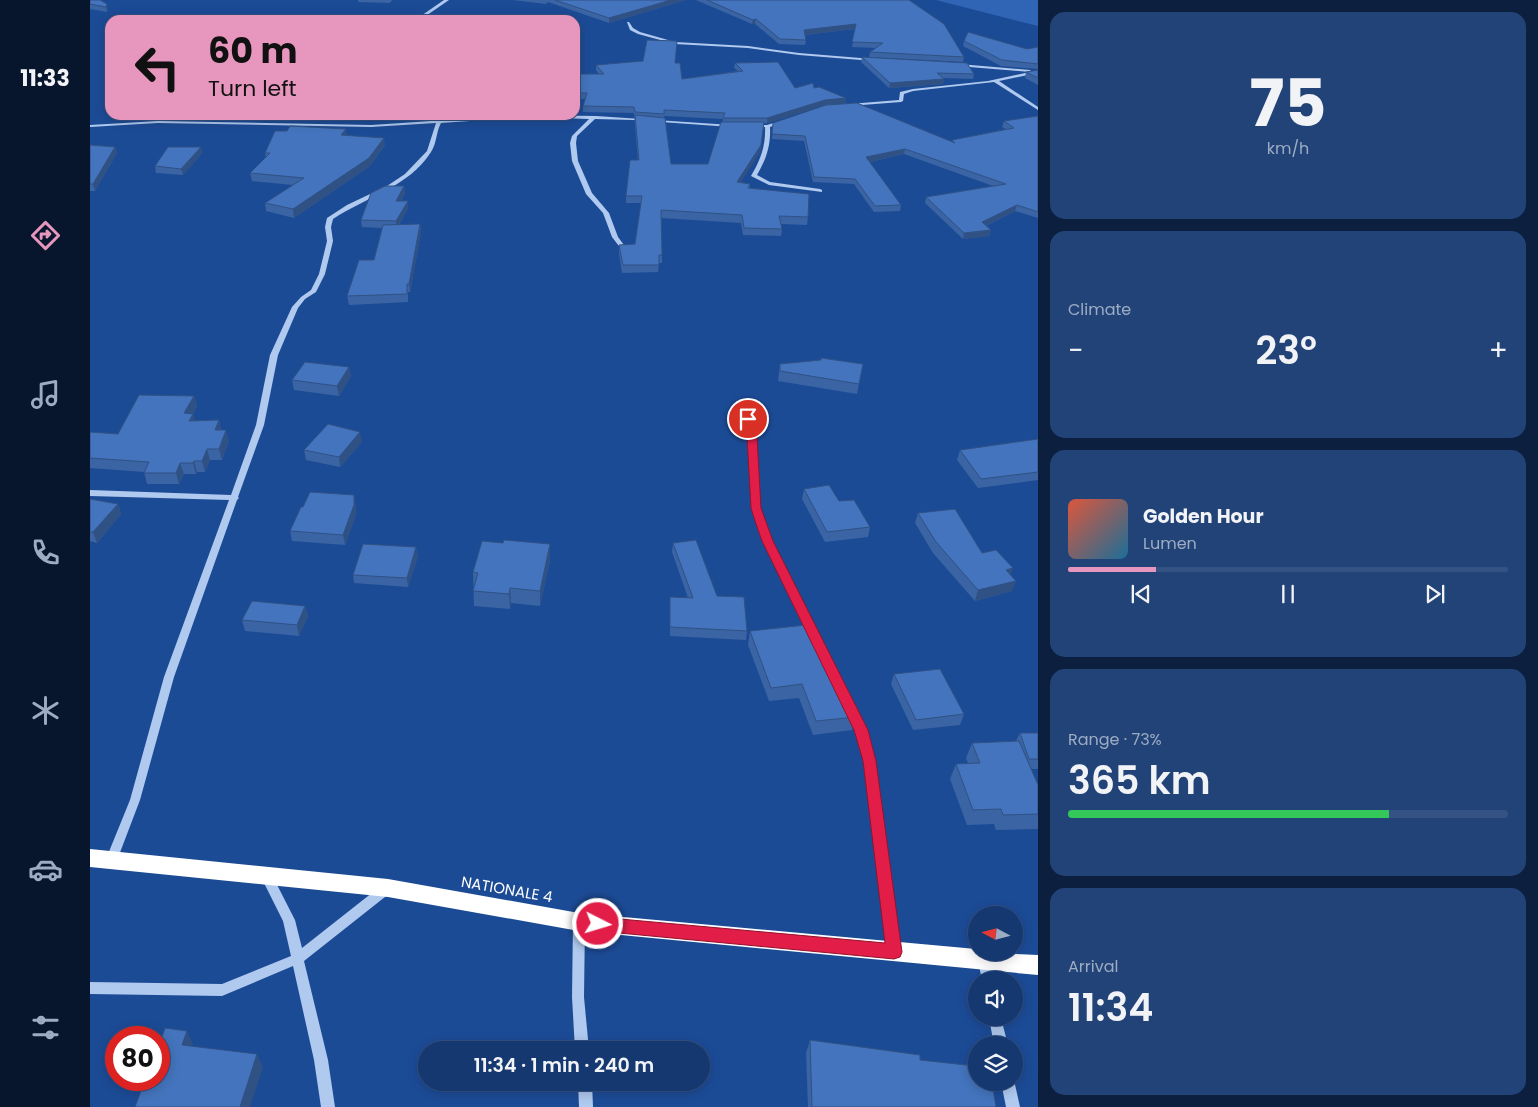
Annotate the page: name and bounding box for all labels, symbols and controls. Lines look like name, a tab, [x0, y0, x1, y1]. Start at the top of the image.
text: 60 m	[208, 26, 298, 75]
icon: left	[125, 35, 190, 100]
text: 75	[1249, 58, 1327, 149]
text: 11:33	[20, 63, 70, 94]
text: Turn left	[208, 73, 296, 104]
text: km/h	[1267, 137, 1309, 160]
icon: directions	[28, 218, 63, 253]
text: Climate	[1068, 298, 1131, 321]
text: 23°	[1255, 324, 1317, 377]
text: −	[1068, 331, 1083, 370]
text: +	[1489, 331, 1508, 370]
icon: music	[28, 377, 63, 412]
pin	[727, 398, 769, 440]
icon: arrive	[734, 405, 762, 433]
text: Golden Hour	[1143, 503, 1264, 530]
text: Lumen	[1143, 532, 1197, 555]
icon: phone	[28, 535, 63, 570]
icon: previous	[1127, 580, 1155, 608]
icon: pause	[1274, 580, 1302, 608]
icon: next	[1421, 580, 1449, 608]
icon: climate	[28, 693, 63, 728]
text: Range · 73%	[1068, 728, 1162, 751]
text: 365 km	[1068, 754, 1211, 807]
icon: car	[28, 852, 63, 887]
street label: NATIONALE 4	[460, 871, 554, 907]
position arrow	[571, 897, 623, 949]
north arrow	[968, 906, 1022, 961]
map controls	[968, 906, 1023, 1091]
text: Arrival	[1068, 955, 1118, 978]
button: sound	[968, 971, 1023, 1026]
text: 11:34	[1068, 981, 1153, 1034]
icon: filters	[28, 1010, 63, 1045]
speed limit sign: 80	[105, 1026, 170, 1091]
button: layers	[968, 1036, 1023, 1091]
text: 11:34 · 1 min · 240 m	[474, 1052, 654, 1079]

